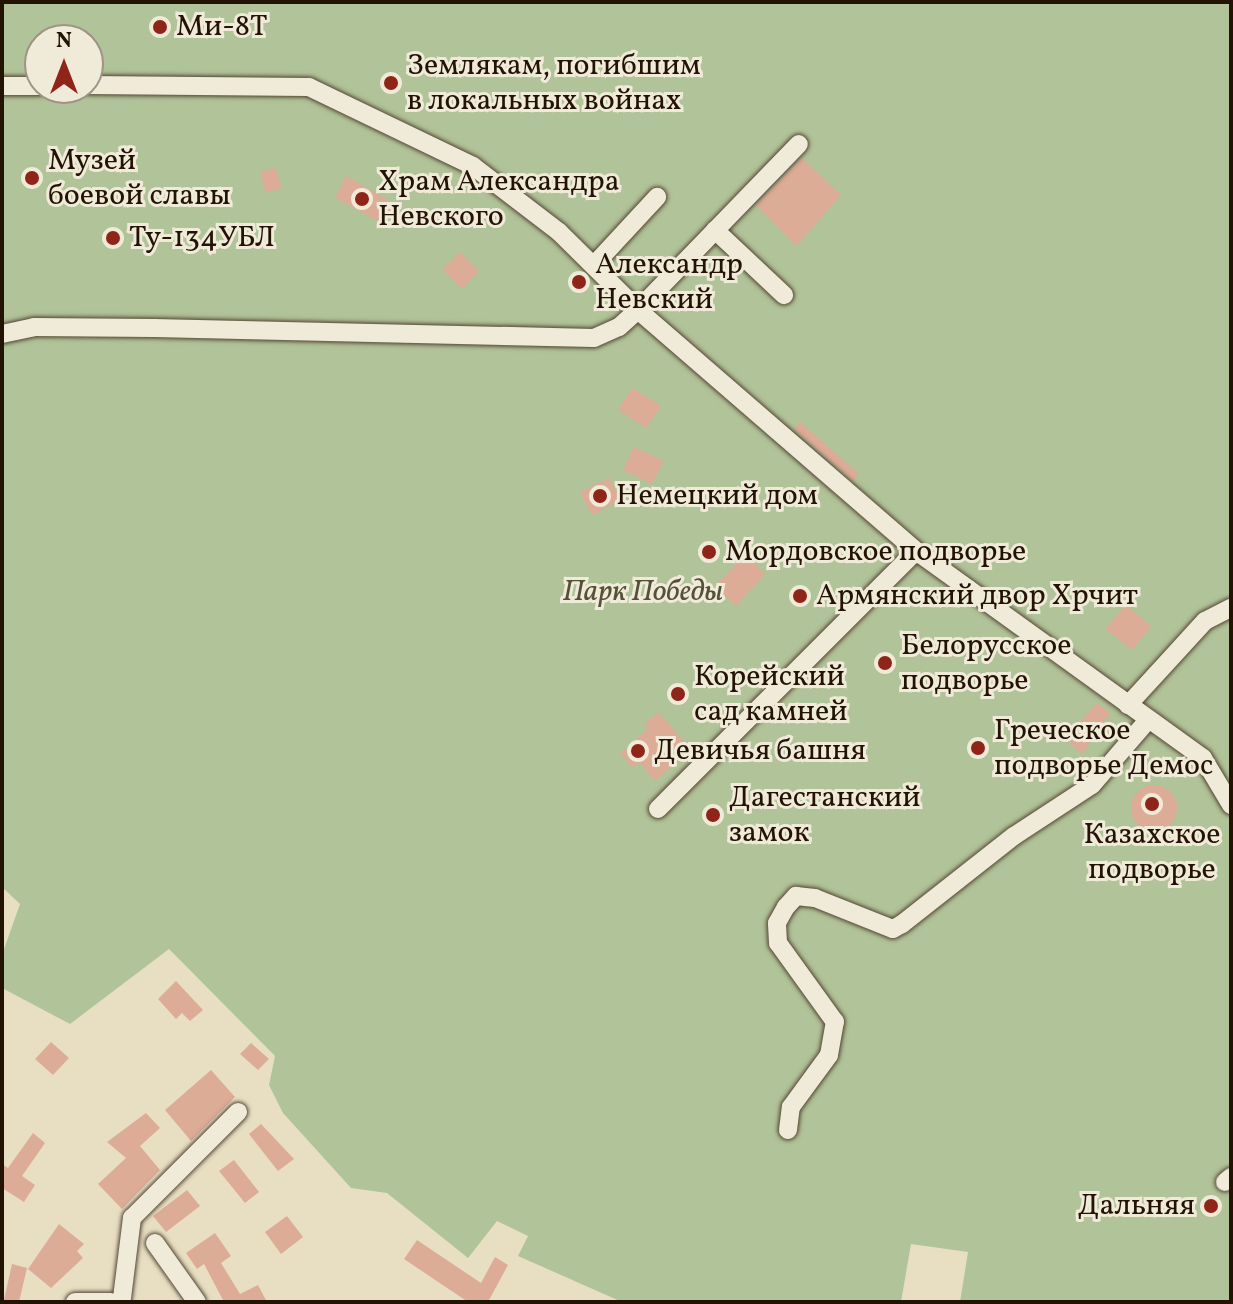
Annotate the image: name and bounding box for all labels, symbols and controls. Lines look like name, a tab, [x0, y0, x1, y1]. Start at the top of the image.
place label: Ми-8Т	[176, 9, 268, 45]
marker: Ми-8Т	[151, 18, 169, 36]
north arrow	[24, 24, 104, 104]
text: N	[56, 26, 72, 57]
place label: Землякам, погибшим в локальных войнах	[407, 48, 701, 118]
marker: Землякам, погибшим в локальных войнах	[382, 74, 400, 92]
place label: Музей боевой славы	[48, 143, 231, 214]
place label: Храм Александра Невского	[378, 164, 620, 234]
marker: Музей боевой славы	[23, 169, 41, 187]
marker: Храм Александра Невского	[353, 190, 371, 208]
place label: Ту-134УБЛ	[129, 220, 275, 256]
marker: Ту-134УБЛ	[104, 229, 122, 247]
place label: Александр Невский	[595, 247, 743, 318]
marker: Александр Невский	[570, 273, 588, 291]
place label: Немецкий дом	[616, 478, 818, 514]
marker: Немецкий дом	[591, 487, 609, 505]
place label: Мордовское подворье	[725, 534, 1026, 570]
marker: Мордовское подворье	[700, 543, 718, 561]
park label: Парк Победы	[563, 574, 723, 610]
place label: Армянский двор Хрчит	[816, 578, 1138, 614]
marker: Армянский двор Хрчит	[791, 587, 809, 605]
place label: Белорусское подворье	[901, 628, 1071, 698]
marker: Белорусское подворье	[876, 654, 894, 672]
place label: Корейский сад камней	[694, 659, 848, 730]
marker: Корейский сад камней	[669, 685, 687, 703]
place label: Греческое подворье Демос	[994, 713, 1213, 784]
place label: Девичья башня	[654, 733, 866, 769]
marker: Греческое подворье Демос	[969, 739, 987, 757]
marker: Девичья башня	[629, 742, 647, 760]
place label: Дагестанский замок	[729, 780, 920, 850]
marker: Казахское подворье	[1143, 795, 1161, 813]
marker: Дагестанский замок	[704, 806, 722, 824]
place label: Казахское подворье	[1083, 817, 1221, 888]
place label: Дальняя	[1078, 1188, 1195, 1224]
marker: Дальняя	[1202, 1197, 1220, 1215]

